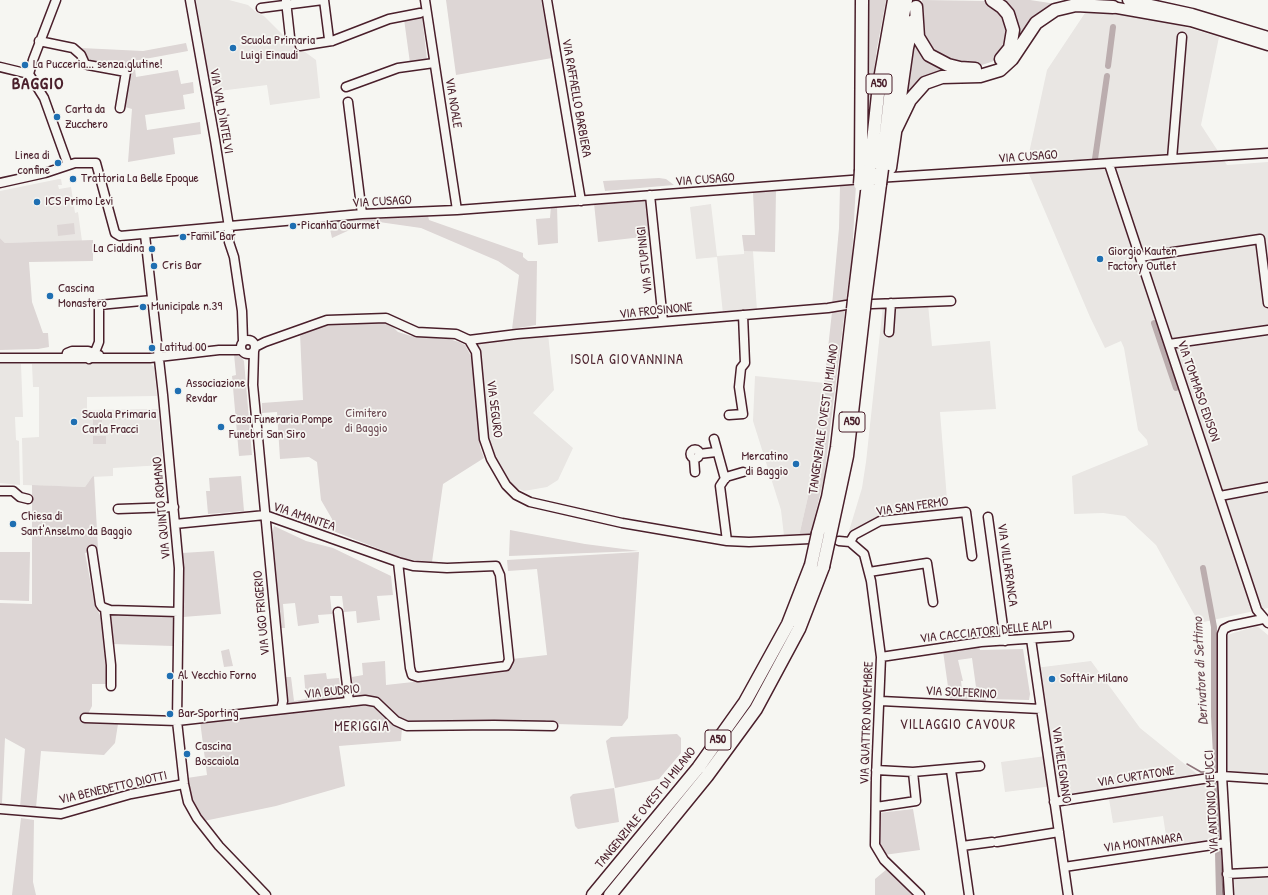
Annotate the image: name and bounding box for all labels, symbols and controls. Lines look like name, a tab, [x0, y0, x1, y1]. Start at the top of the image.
place label: Scuola Primaria Luigi Einaudi	[241, 33, 315, 64]
street label: VIA RAFFAELLO BARBIERA	[558, 37, 594, 159]
marker: Scuola Primaria Luigi Einaudi	[228, 43, 238, 53]
place label: La Pucceria... senza glutine!	[33, 57, 163, 73]
marker: La Pucceria... senza glutine!	[20, 60, 30, 70]
street label: VIA VAL D'INTELVI	[206, 67, 236, 155]
district label: BAGGIO	[12, 74, 64, 94]
road number: A50	[866, 74, 892, 94]
street label: VIA NOALE	[441, 77, 465, 129]
place label: Carta da Zucchero	[65, 102, 108, 133]
marker: Carta da Zucchero	[52, 112, 62, 122]
street label: VIA CUSAGO	[998, 147, 1058, 167]
place label: Linea di confine	[15, 148, 50, 179]
marker: Linea di confine	[53, 158, 63, 168]
street label: VIA CUSAGO	[675, 170, 735, 190]
place label: Trattoria La Belle Epoque	[81, 171, 199, 187]
marker: Trattoria La Belle Epoque	[68, 174, 78, 184]
street label: VIA CUSAGO	[352, 193, 412, 211]
place label: ICS Primo Levi	[45, 194, 113, 210]
marker: ICS Primo Levi	[32, 197, 42, 207]
place label: Picanha Gourmet	[301, 218, 380, 234]
marker: Picanha Gourmet	[288, 221, 298, 231]
street label: VIA STUPINIGI	[634, 226, 656, 294]
place label: Famil Bar	[191, 229, 236, 245]
marker: Famil Bar	[178, 232, 188, 242]
place label: La Cialdina	[94, 241, 144, 257]
marker: La Cialdina	[147, 244, 157, 254]
place label: Giorgio Kauten Factory Outlet	[1108, 244, 1177, 275]
marker: Giorgio Kauten Factory Outlet	[1095, 254, 1105, 264]
place label: Cris Bar	[162, 258, 202, 274]
marker: Cris Bar	[149, 261, 159, 271]
place label: Cascina Monastero	[58, 281, 107, 312]
marker: Cascina Monastero	[45, 291, 55, 301]
place label: Municipale n.39	[151, 299, 222, 315]
street label: VIA FROSINONE	[619, 299, 693, 323]
marker: Municipale n.39	[138, 302, 148, 312]
street label: VIA TOMMASO EDISON	[1173, 338, 1223, 444]
place label: Latitud 00	[160, 340, 207, 356]
marker: Latitud 00	[147, 343, 157, 353]
street label: TANGENZIALE OVEST DI MILANO	[806, 343, 842, 495]
district label: ISOLA GIOVANNINA	[570, 352, 684, 368]
place label: Associazione Revdar	[186, 376, 245, 407]
street label: VIA SEGURO	[483, 379, 505, 439]
marker: Associazione Revdar	[173, 386, 183, 396]
park label: Cimitero di Baggio	[345, 406, 387, 437]
place label: Scuola Primaria Carla Fracci	[82, 407, 156, 438]
place label: Casa Funeraria Pompe Funebri San Siro	[229, 412, 333, 443]
road number: A50	[839, 412, 865, 432]
marker: Scuola Primaria Carla Fracci	[69, 417, 79, 427]
marker: Casa Funeraria Pompe Funebri San Siro	[216, 422, 226, 432]
place label: Mercatino di Baggio	[741, 449, 788, 480]
street label: VIA QUINTO ROMANO	[150, 456, 174, 560]
marker: Mercatino di Baggio	[791, 459, 801, 469]
street label: VIA SAN FERMO	[875, 494, 949, 520]
street label: VIA AMANTEA	[271, 499, 337, 535]
place label: Chiesa di Sant'Anselmo da Baggio	[21, 509, 132, 540]
marker: Chiesa di Sant'Anselmo da Baggio	[8, 519, 18, 529]
street label: VIA VILLAFRANCA	[993, 523, 1021, 607]
street label: VIA UGO FRIGERIO	[251, 570, 273, 656]
street label: VIA CACCIATORI DELLE ALPI	[919, 617, 1053, 647]
water label: Derivatore di Settimo	[1190, 617, 1212, 725]
street label: VIA QUATTRO NOVEMBRE	[857, 661, 877, 785]
place label: Al Vecchio Forno	[178, 668, 256, 684]
marker: Al Vecchio Forno	[165, 671, 175, 681]
place label: SoftAir Milano	[1060, 671, 1128, 687]
marker: SoftAir Milano	[1047, 674, 1057, 684]
street label: VIA BUDRIO	[303, 681, 361, 703]
street label: VIA SOLFERINO	[925, 683, 997, 703]
place label: Bar Sporting	[178, 706, 239, 722]
marker: Bar Sporting	[165, 709, 175, 719]
district label: VILLAGGIO CAVOUR	[900, 717, 1016, 733]
district label: MERIGGIA	[334, 719, 390, 735]
street label: VIA MELEGNANO	[1048, 726, 1074, 804]
road number: A50	[705, 730, 731, 750]
place label: Cascina Boscaiola	[195, 739, 239, 770]
street label: TANGENZIALE OVEST DI MILANO	[592, 744, 700, 872]
marker: Cascina Boscaiola	[182, 749, 192, 759]
street label: VIA ANTONIO MEUCCI	[1201, 749, 1223, 855]
street label: VIA CURTATONE	[1096, 763, 1176, 791]
street label: VIA BENEDETTO DIOTTI	[57, 768, 169, 808]
street label: VIA MONTANARA	[1103, 830, 1183, 856]

